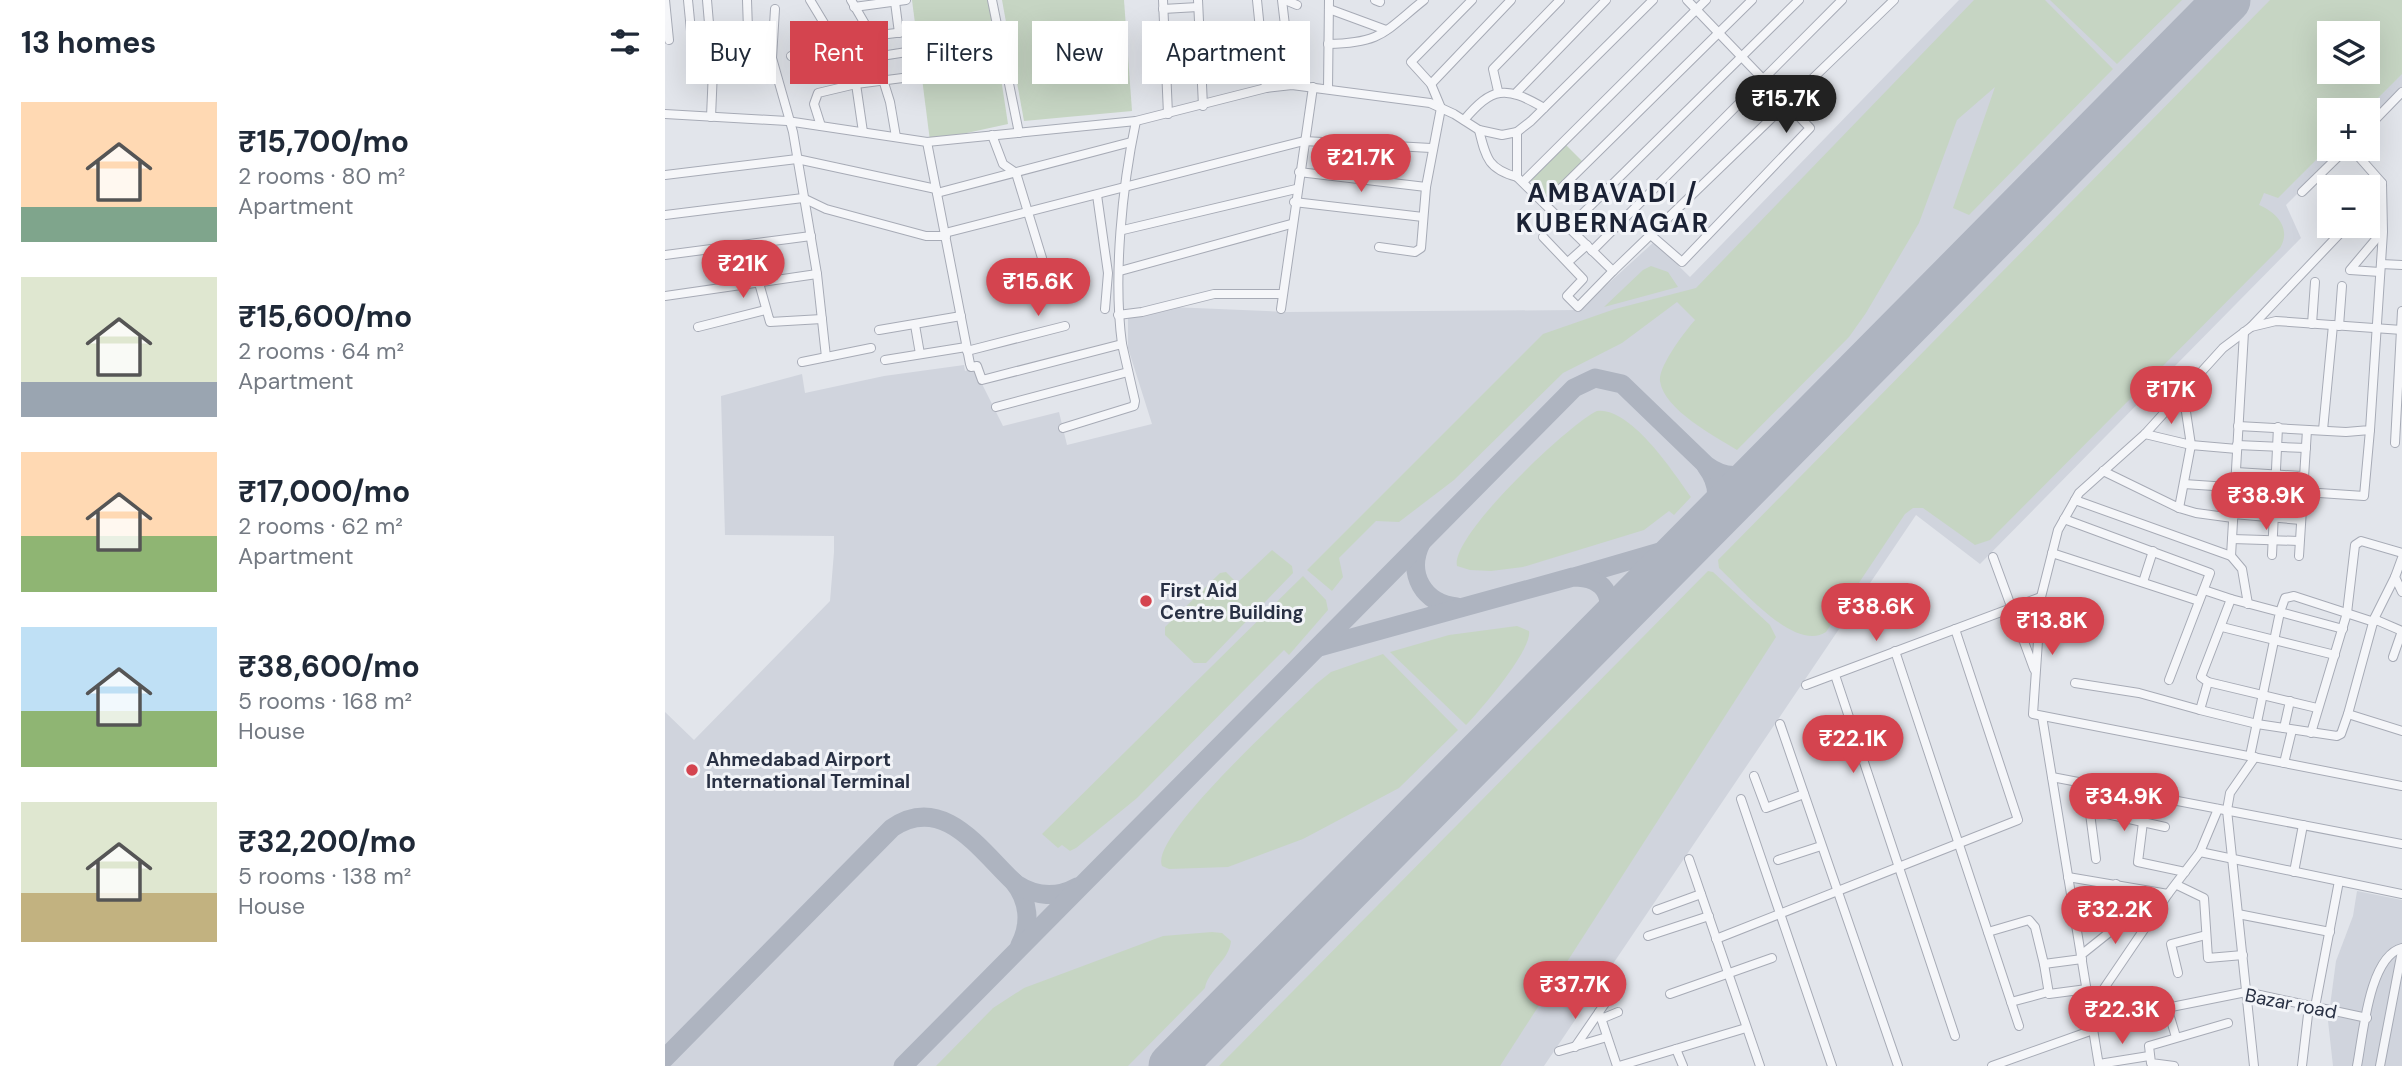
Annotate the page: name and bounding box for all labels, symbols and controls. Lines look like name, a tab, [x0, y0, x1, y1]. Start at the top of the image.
chip: Buy	[686, 21, 776, 84]
chip: Rent	[790, 21, 888, 84]
chip: Filters	[902, 21, 1018, 84]
chip: New	[1032, 21, 1128, 84]
chip: Apartment	[1142, 21, 1310, 84]
map controls	[2317, 21, 2380, 238]
button: layers	[2317, 21, 2380, 84]
text: 13 homes	[21, 23, 156, 62]
icon: filters	[606, 23, 644, 61]
pin: ₹15.7K	[1729, 76, 1843, 135]
text: ₹15.7K	[1751, 83, 1821, 113]
button: +	[2317, 98, 2380, 161]
text: ₹15,700/mo	[238, 122, 409, 161]
icon: home	[77, 130, 161, 214]
pin: ₹21.7K	[1304, 134, 1418, 194]
text: ₹21.7K	[1327, 142, 1395, 172]
text: 2 rooms · 80 m²	[238, 161, 405, 191]
button: −	[2317, 175, 2380, 238]
district label: AMBAVADI / KUBERNAGAR	[1516, 176, 1710, 240]
text: Apartment	[238, 191, 353, 221]
pin: ₹21K	[702, 240, 784, 300]
text: ₹21K	[718, 248, 768, 278]
pin: ₹15.6K	[981, 258, 1095, 318]
text: ₹15.6K	[1002, 266, 1074, 296]
text: ₹15,600/mo	[238, 297, 412, 336]
icon: home	[77, 305, 161, 389]
text: 2 rooms · 64 m²	[238, 336, 404, 366]
text: Apartment	[238, 366, 353, 396]
pin: ₹17K	[2130, 366, 2212, 426]
text: ₹17K	[2146, 374, 2196, 404]
text: ₹17,000/mo	[238, 472, 410, 511]
pin: ₹38.9K	[2209, 472, 2323, 532]
icon: home	[77, 480, 161, 564]
text: ₹38.9K	[2227, 480, 2305, 510]
text: 2 rooms · 62 m²	[238, 511, 403, 541]
text: Apartment	[238, 541, 353, 571]
place label: First Aid Centre Building	[1160, 578, 1304, 625]
pin: ₹38.6K	[1819, 584, 1933, 643]
text: ₹38.6K	[1837, 591, 1915, 621]
marker: First Aid Centre Building	[1138, 593, 1154, 609]
pin: ₹13.8K	[1995, 598, 2109, 657]
text: ₹13.8K	[2016, 605, 2088, 635]
text: ₹38,600/mo	[238, 647, 420, 686]
icon: home	[77, 655, 161, 739]
text: 5 rooms · 168 m²	[238, 686, 412, 716]
text: House	[238, 716, 305, 746]
pin: ₹22.1K	[1796, 716, 1910, 775]
text: ₹22.1K	[1818, 723, 1888, 753]
place label: Ahmedabad Airport International Terminal	[706, 747, 910, 794]
marker: Ahmedabad Airport International Terminal	[684, 762, 700, 778]
pin: ₹34.9K	[2067, 774, 2181, 833]
text: ₹34.9K	[2085, 781, 2163, 811]
text: ₹32,200/mo	[238, 822, 416, 861]
icon: home	[77, 830, 161, 914]
text: 5 rooms · 138 m²	[238, 861, 411, 891]
pin: ₹32.2K	[2058, 886, 2172, 946]
text: House	[238, 891, 305, 921]
text: ₹32.2K	[2077, 894, 2153, 924]
pin: ₹37.7K	[1518, 962, 1632, 1021]
text: ₹37.7K	[1539, 969, 1611, 999]
street label: Bazar road	[2243, 982, 2339, 1025]
pin: ₹22.3K	[2065, 986, 2179, 1046]
text: ₹22.3K	[2084, 994, 2160, 1024]

